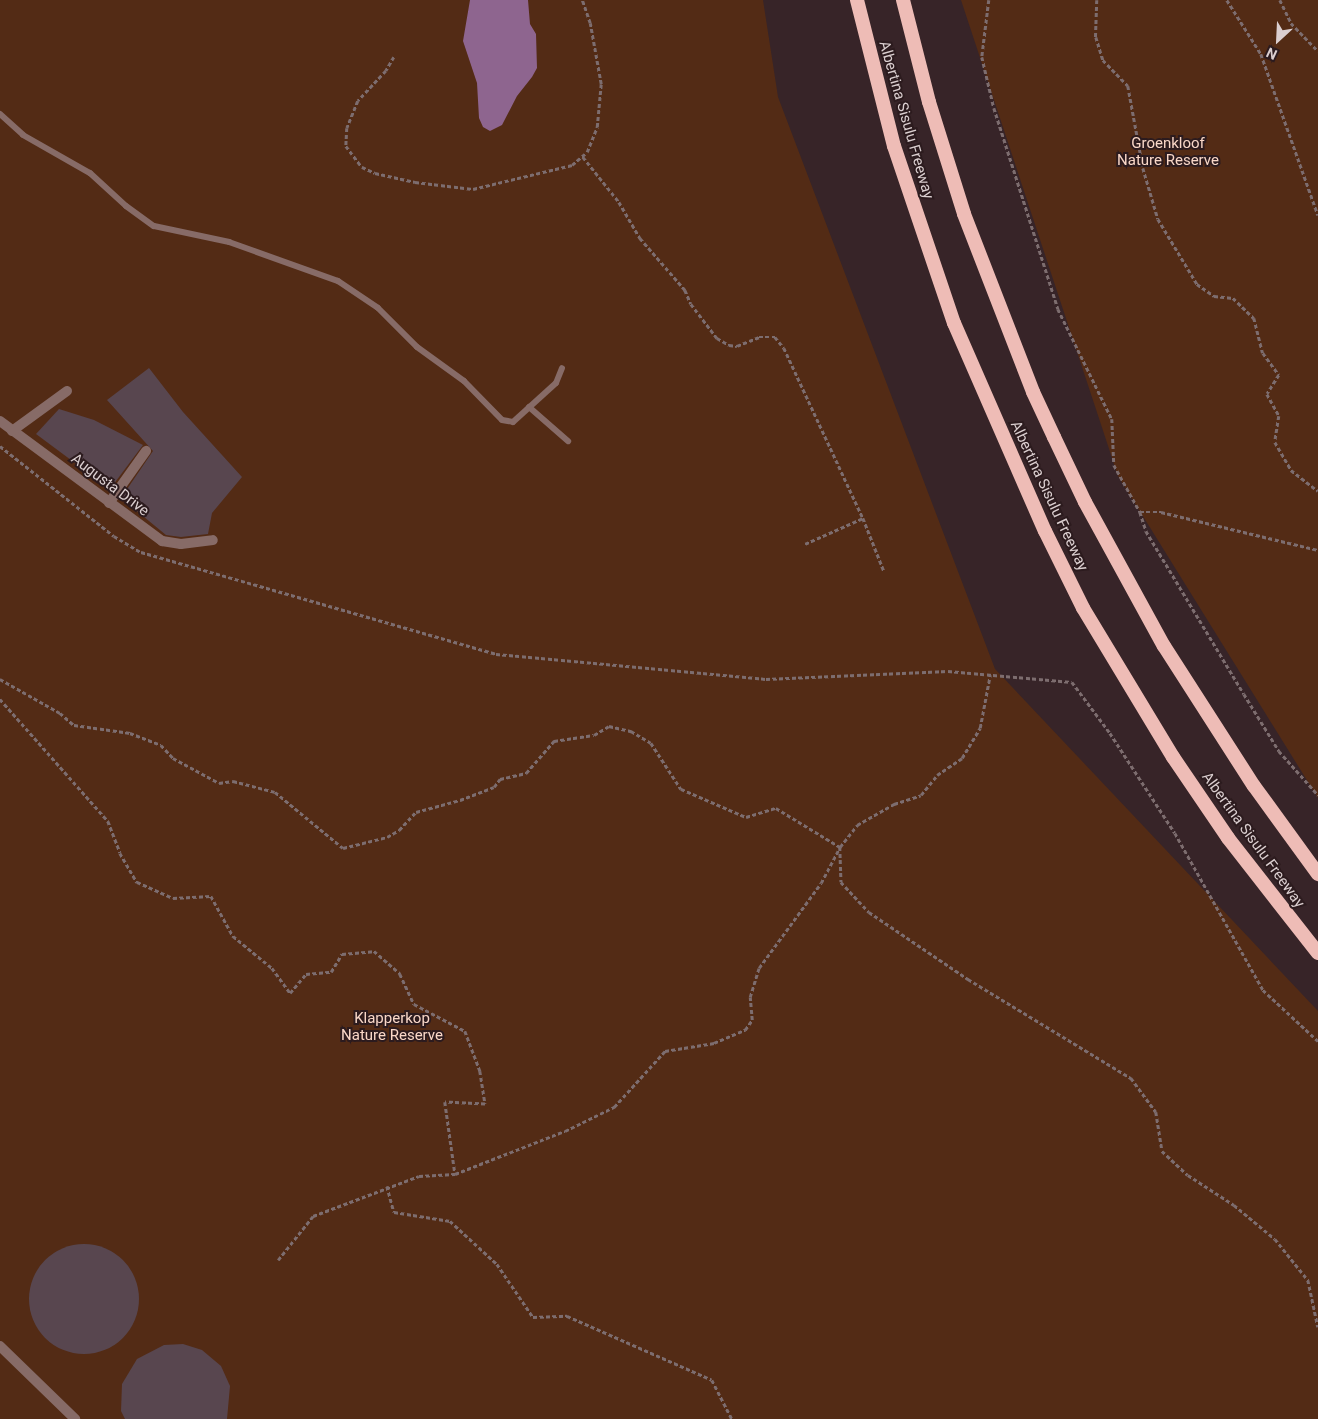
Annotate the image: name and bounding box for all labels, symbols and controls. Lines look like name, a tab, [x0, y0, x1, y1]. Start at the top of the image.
north arrow	[1253, 15, 1303, 65]
street label: Albertina Sisulu Freeway	[875, 39, 937, 201]
text: N	[1264, 44, 1280, 63]
park label: Groenkloof Nature Reserve	[1117, 134, 1219, 169]
street label: Albertina Sisulu Freeway	[1006, 418, 1092, 574]
street label: Augusta Drive	[67, 450, 153, 520]
street label: Albertina Sisulu Freeway	[1198, 769, 1308, 911]
park label: Klapperkop Nature Reserve	[341, 1009, 443, 1044]

